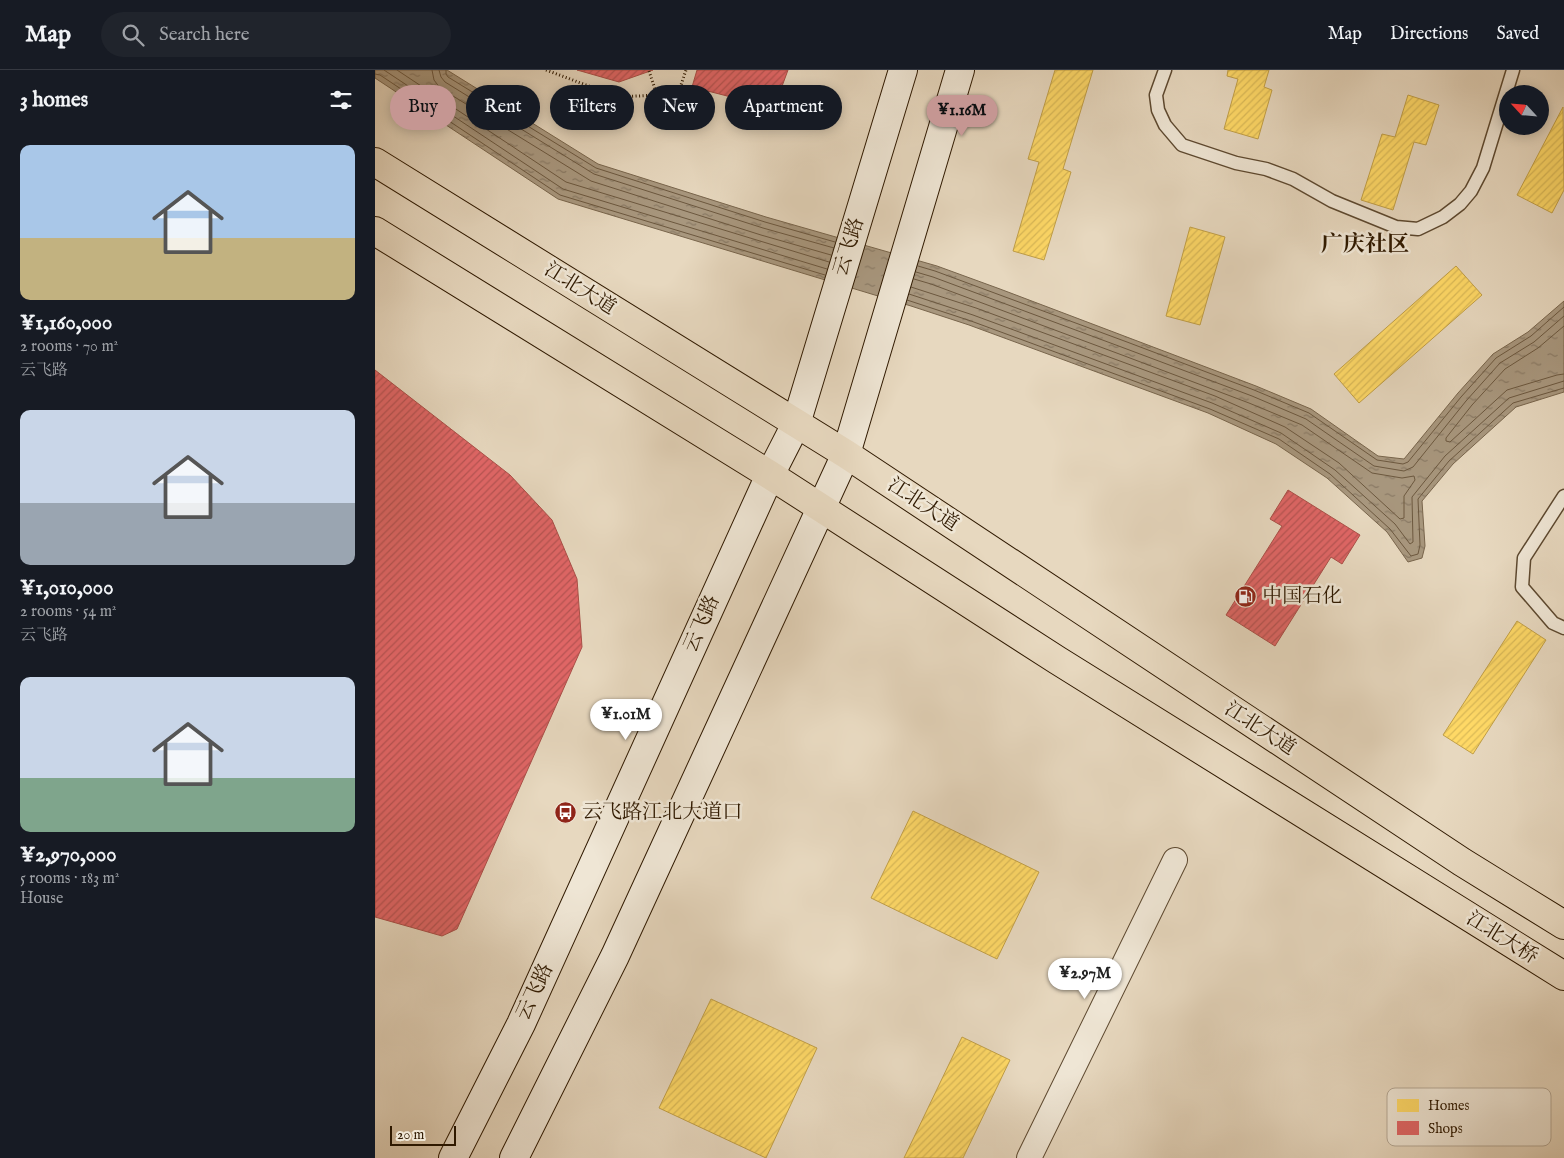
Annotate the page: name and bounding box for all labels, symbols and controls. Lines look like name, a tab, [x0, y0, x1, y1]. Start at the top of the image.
search box	[101, 12, 451, 57]
text: Map	[25, 19, 71, 50]
icon: search	[119, 21, 147, 49]
text: Search here	[159, 23, 250, 47]
text: Map	[1328, 23, 1362, 46]
text: Directions	[1390, 23, 1468, 46]
text: Saved	[1496, 23, 1539, 46]
chip: Buy	[390, 85, 456, 130]
chip: Rent	[466, 85, 540, 130]
chip: Filters	[550, 85, 634, 130]
chip: New	[644, 85, 715, 130]
chip: Apartment	[725, 85, 842, 130]
north arrow	[1499, 85, 1549, 135]
map controls	[1499, 85, 1549, 135]
icon: filters	[327, 86, 355, 114]
text: 3 homes	[20, 87, 88, 114]
pin: ¥1.16M	[921, 94, 1003, 137]
text: ¥1.16M	[938, 101, 986, 121]
icon: home	[143, 177, 233, 267]
street label: 云飞路	[828, 215, 870, 279]
district label: 广庆社区	[1321, 231, 1409, 259]
street label: 江北大道	[539, 257, 621, 321]
text: ¥1,160,000	[20, 310, 112, 337]
text: 2 rooms · 70 m²	[20, 337, 118, 357]
text: 云飞路	[20, 361, 68, 381]
icon: home	[143, 442, 233, 532]
street label: 江北大道	[883, 473, 963, 537]
text: ¥1,010,000	[20, 575, 113, 602]
fuel station icon: 中国石化	[1234, 584, 1258, 608]
place label: 中国石化	[1262, 584, 1342, 609]
street label: 云飞路	[678, 592, 726, 656]
text: 2 rooms · 54 m²	[20, 602, 117, 622]
text: 云飞路	[20, 626, 68, 646]
street label: 江北大道	[1220, 697, 1300, 761]
pin: ¥1.01M	[585, 698, 667, 741]
text: ¥1.01M	[601, 705, 651, 725]
icon: home	[143, 709, 233, 799]
bus stop icon: 云飞路江北大道口	[554, 800, 578, 824]
place label: 云飞路江北大道口	[582, 800, 742, 825]
text: ¥2,970,000	[20, 842, 117, 869]
text: 5 rooms · 183 m²	[20, 869, 119, 889]
text: House	[20, 889, 63, 909]
street label: 江北大桥	[1461, 906, 1543, 970]
pin: ¥2.97M	[1044, 958, 1126, 1000]
street label: 云飞路	[511, 960, 559, 1024]
text: ¥2.97M	[1059, 964, 1111, 984]
legend	[1387, 1088, 1551, 1146]
text: Homes	[1428, 1097, 1470, 1115]
text: Shops	[1428, 1120, 1463, 1138]
scale bar	[390, 1123, 456, 1146]
text: 20 m	[397, 1126, 424, 1144]

